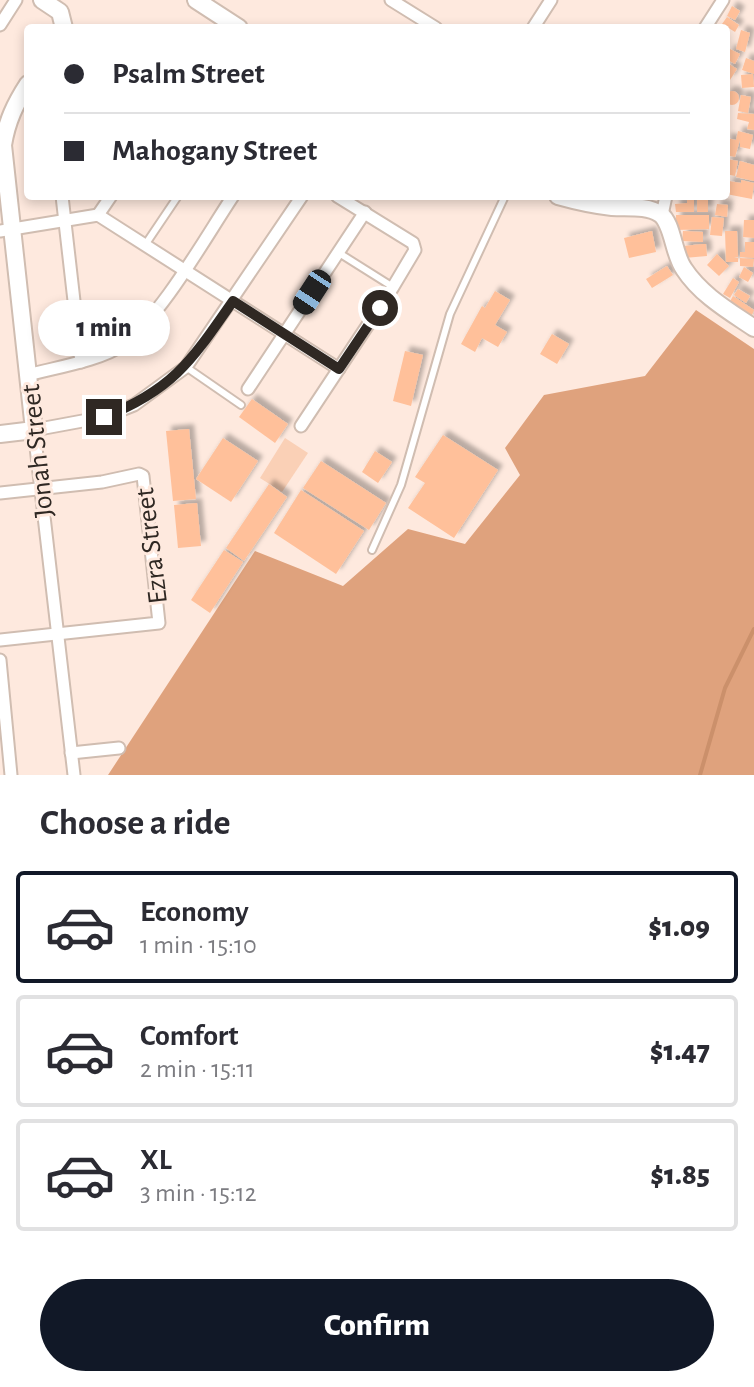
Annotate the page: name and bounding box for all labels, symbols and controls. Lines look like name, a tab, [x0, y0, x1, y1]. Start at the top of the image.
text: Psalm Street	[112, 59, 265, 89]
text: Mahogany Street	[112, 136, 317, 166]
car	[289, 265, 335, 319]
route start	[362, 290, 398, 326]
callout: 1 min	[38, 301, 170, 357]
text: 1 min	[76, 315, 132, 341]
street label: Jonah Street	[17, 383, 59, 519]
route end	[86, 399, 122, 435]
street label: Ezra Street	[131, 486, 173, 605]
text: Choose a ride	[40, 805, 230, 841]
icon: car	[44, 891, 116, 963]
text: Economy	[140, 897, 249, 927]
text: $1.09	[648, 912, 710, 942]
text: 1 min · 15:10	[140, 932, 257, 958]
icon: car	[44, 1015, 116, 1087]
text: Comfort	[140, 1021, 239, 1051]
text: $1.47	[650, 1036, 710, 1066]
text: 2 min · 15:11	[140, 1056, 255, 1082]
icon: car	[44, 1139, 116, 1211]
text: XL	[140, 1145, 172, 1175]
text: $1.85	[650, 1160, 710, 1190]
text: 3 min · 15:12	[140, 1180, 257, 1206]
button: Confirm	[40, 1279, 714, 1371]

